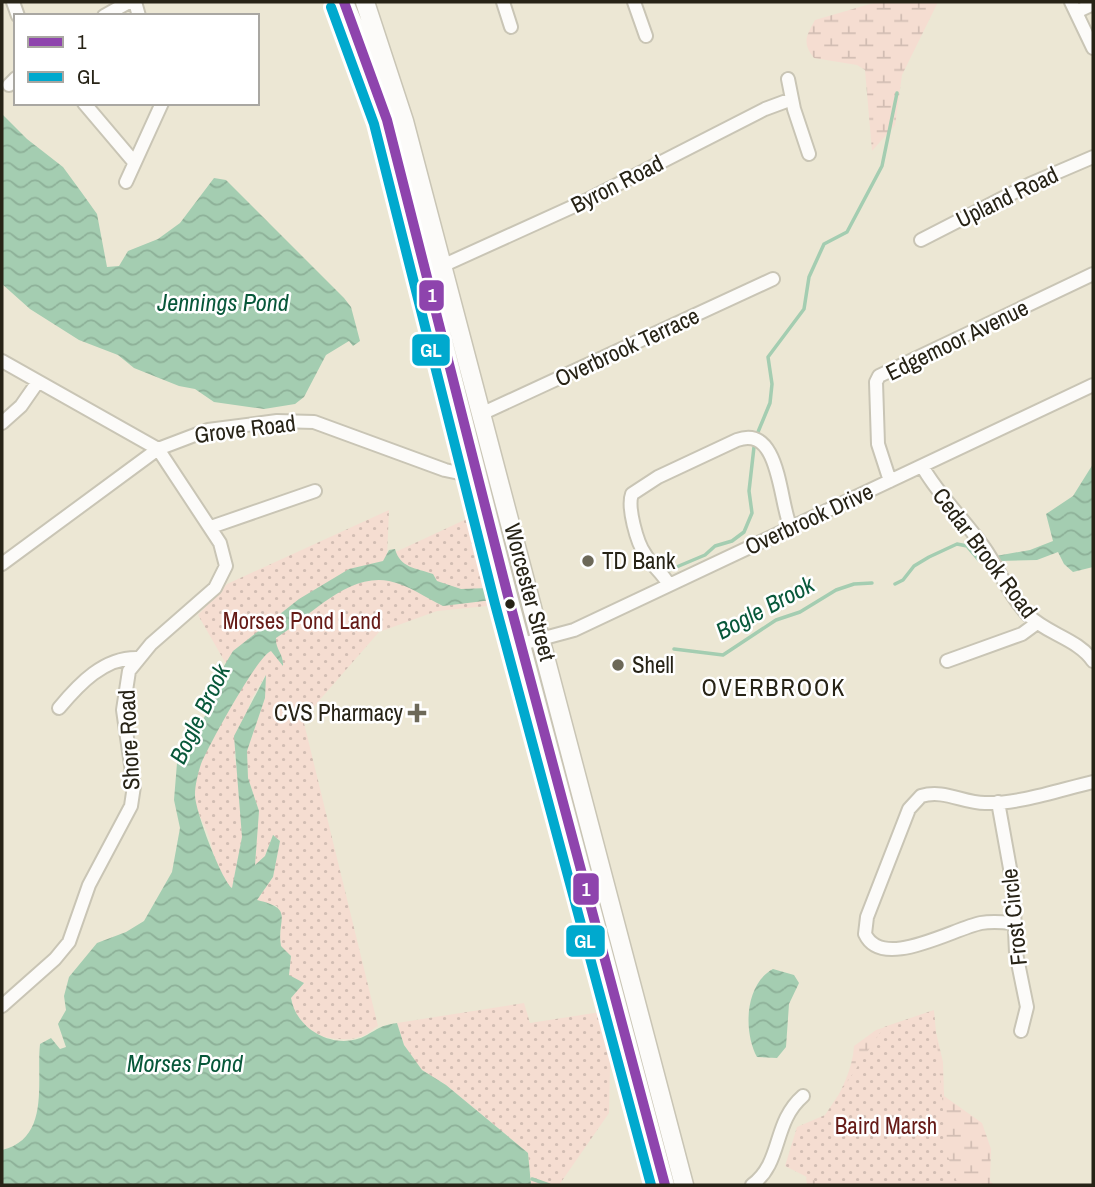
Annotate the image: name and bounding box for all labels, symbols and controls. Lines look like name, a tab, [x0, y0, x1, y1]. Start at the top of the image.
legend	[14, 14, 259, 105]
text: 1	[77, 27, 87, 56]
text: GL	[77, 62, 100, 91]
street label: Byron Road	[565, 147, 668, 220]
street label: Upland Road	[951, 158, 1063, 235]
line badge: 1	[418, 279, 445, 312]
text: 1	[428, 282, 437, 308]
water label: Jennings Pond	[156, 286, 290, 318]
street label: Edgemoor Avenue	[880, 292, 1033, 387]
street label: Overbrook Terrace	[550, 300, 704, 394]
line badge: GL	[411, 333, 451, 367]
text: GL	[420, 337, 442, 363]
street label: Grove Road	[193, 407, 297, 450]
street label: Overbrook Drive	[740, 475, 878, 562]
street label: Cedar Brook Road	[926, 481, 1045, 624]
street label: Worcester Street	[497, 520, 564, 664]
place label: TD Bank	[602, 545, 676, 576]
marker: TD Bank	[580, 553, 596, 569]
water label: Bogle Brook	[710, 567, 820, 646]
unlabelled marker	[503, 597, 517, 611]
park label: Morses Pond Land	[223, 605, 381, 636]
place label: Shell	[632, 649, 674, 680]
water label: Bogle Brook	[161, 657, 237, 769]
marker: Shell	[610, 657, 626, 673]
district label: OVERBROOK	[702, 671, 846, 703]
street label: Shore Road	[110, 689, 147, 791]
place label: CVS Pharmacy	[274, 697, 404, 728]
marker: CVS Pharmacy	[409, 705, 425, 721]
street label: Frost Circle	[993, 867, 1034, 967]
line badge: 1	[572, 872, 600, 906]
text: 1	[582, 876, 591, 902]
line badge: GL	[565, 924, 606, 958]
text: GL	[574, 928, 596, 954]
water label: Morses Pond	[127, 1047, 244, 1079]
park label: Baird Marsh	[835, 1110, 937, 1141]

